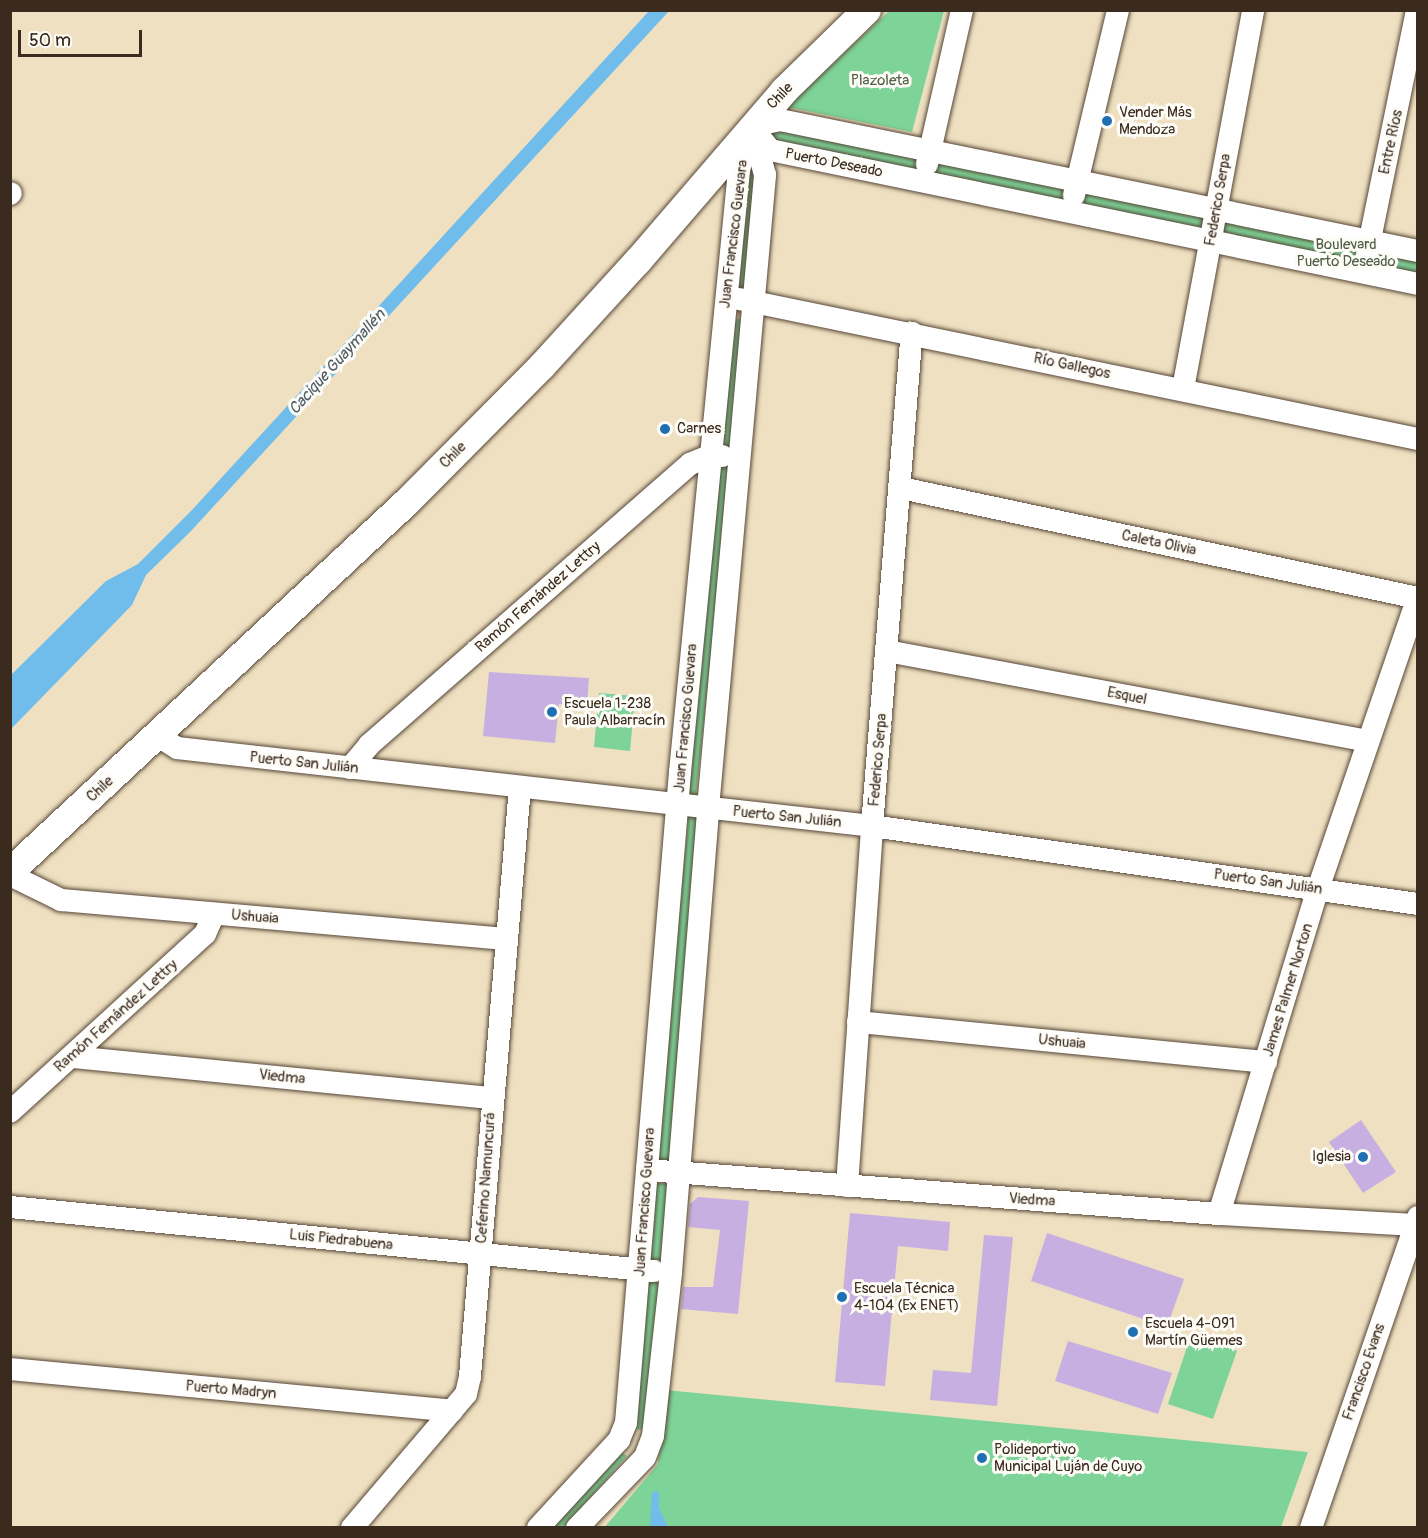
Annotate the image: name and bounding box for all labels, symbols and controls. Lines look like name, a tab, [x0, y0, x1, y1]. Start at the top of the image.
scale bar	[21, 18, 146, 56]
text: 50 m	[29, 29, 71, 52]
park label: Plazoleta	[851, 72, 909, 90]
street label: Chile	[763, 79, 797, 113]
place label: Vender Más Mendoza	[1119, 103, 1192, 138]
street label: Entre Ríos	[1375, 108, 1407, 176]
marker: Vender Más Mendoza	[1100, 114, 1114, 128]
street label: Puerto Deseado	[784, 145, 884, 181]
street label: Federico Serpa	[1201, 152, 1235, 248]
street label: Juan Francisco Guevara	[716, 159, 752, 309]
park label: Boulevard Puerto Deseado	[1297, 235, 1395, 270]
water label: Cacique Guaymallén	[285, 305, 389, 419]
street label: Río Gallegos	[1032, 349, 1112, 383]
place label: Carnes	[677, 420, 721, 438]
marker: Carnes	[658, 422, 672, 436]
street label: Chile	[436, 438, 470, 472]
street label: Caleta Olivia	[1120, 526, 1198, 560]
street label: Ramón Fernández Lettry	[472, 538, 604, 656]
street label: Juan Francisco Guevara	[671, 643, 701, 793]
street label: Esquel	[1106, 683, 1148, 709]
place label: Escuela 1-238 Paula Albarracín	[564, 694, 665, 729]
marker: Escuela 1-238 Paula Albarracín	[545, 705, 559, 719]
street label: Federico Serpa	[865, 713, 891, 807]
street label: Puerto San Julián	[249, 748, 359, 778]
street label: Chile	[83, 772, 117, 806]
street label: Puerto San Julián	[732, 802, 842, 832]
street label: Puerto San Julián	[1213, 865, 1323, 899]
street label: Ushuaia	[230, 906, 280, 928]
street label: James Palmer Norton	[1259, 921, 1317, 1059]
street label: Ramón Fernández Lettry	[51, 956, 181, 1076]
street label: Ushuaia	[1037, 1031, 1087, 1053]
street label: Viedma	[258, 1066, 306, 1088]
street label: Ceferino Namuncurá	[472, 1112, 500, 1244]
street label: Juan Francisco Guevara	[631, 1127, 659, 1277]
place label: Iglesia	[1312, 1148, 1351, 1166]
marker: Iglesia	[1356, 1150, 1370, 1164]
street label: Viedma	[1008, 1189, 1056, 1211]
street label: Luis Piedrabuena	[288, 1226, 394, 1254]
place label: Escuela Técnica 4-104 (Ex ENET)	[854, 1279, 959, 1314]
marker: Escuela Técnica 4-104 (Ex ENET)	[835, 1290, 849, 1304]
place label: Escuela 4-091 Martín Güemes	[1145, 1314, 1242, 1349]
street label: Francisco Evans	[1339, 1321, 1389, 1423]
marker: Escuela 4-091 Martín Güemes	[1126, 1325, 1140, 1339]
street label: Puerto Madryn	[185, 1377, 277, 1403]
place label: Polideportivo Municipal Luján de Cuyo	[994, 1440, 1142, 1475]
marker: Polideportivo Municipal Luján de Cuyo	[975, 1451, 989, 1465]

